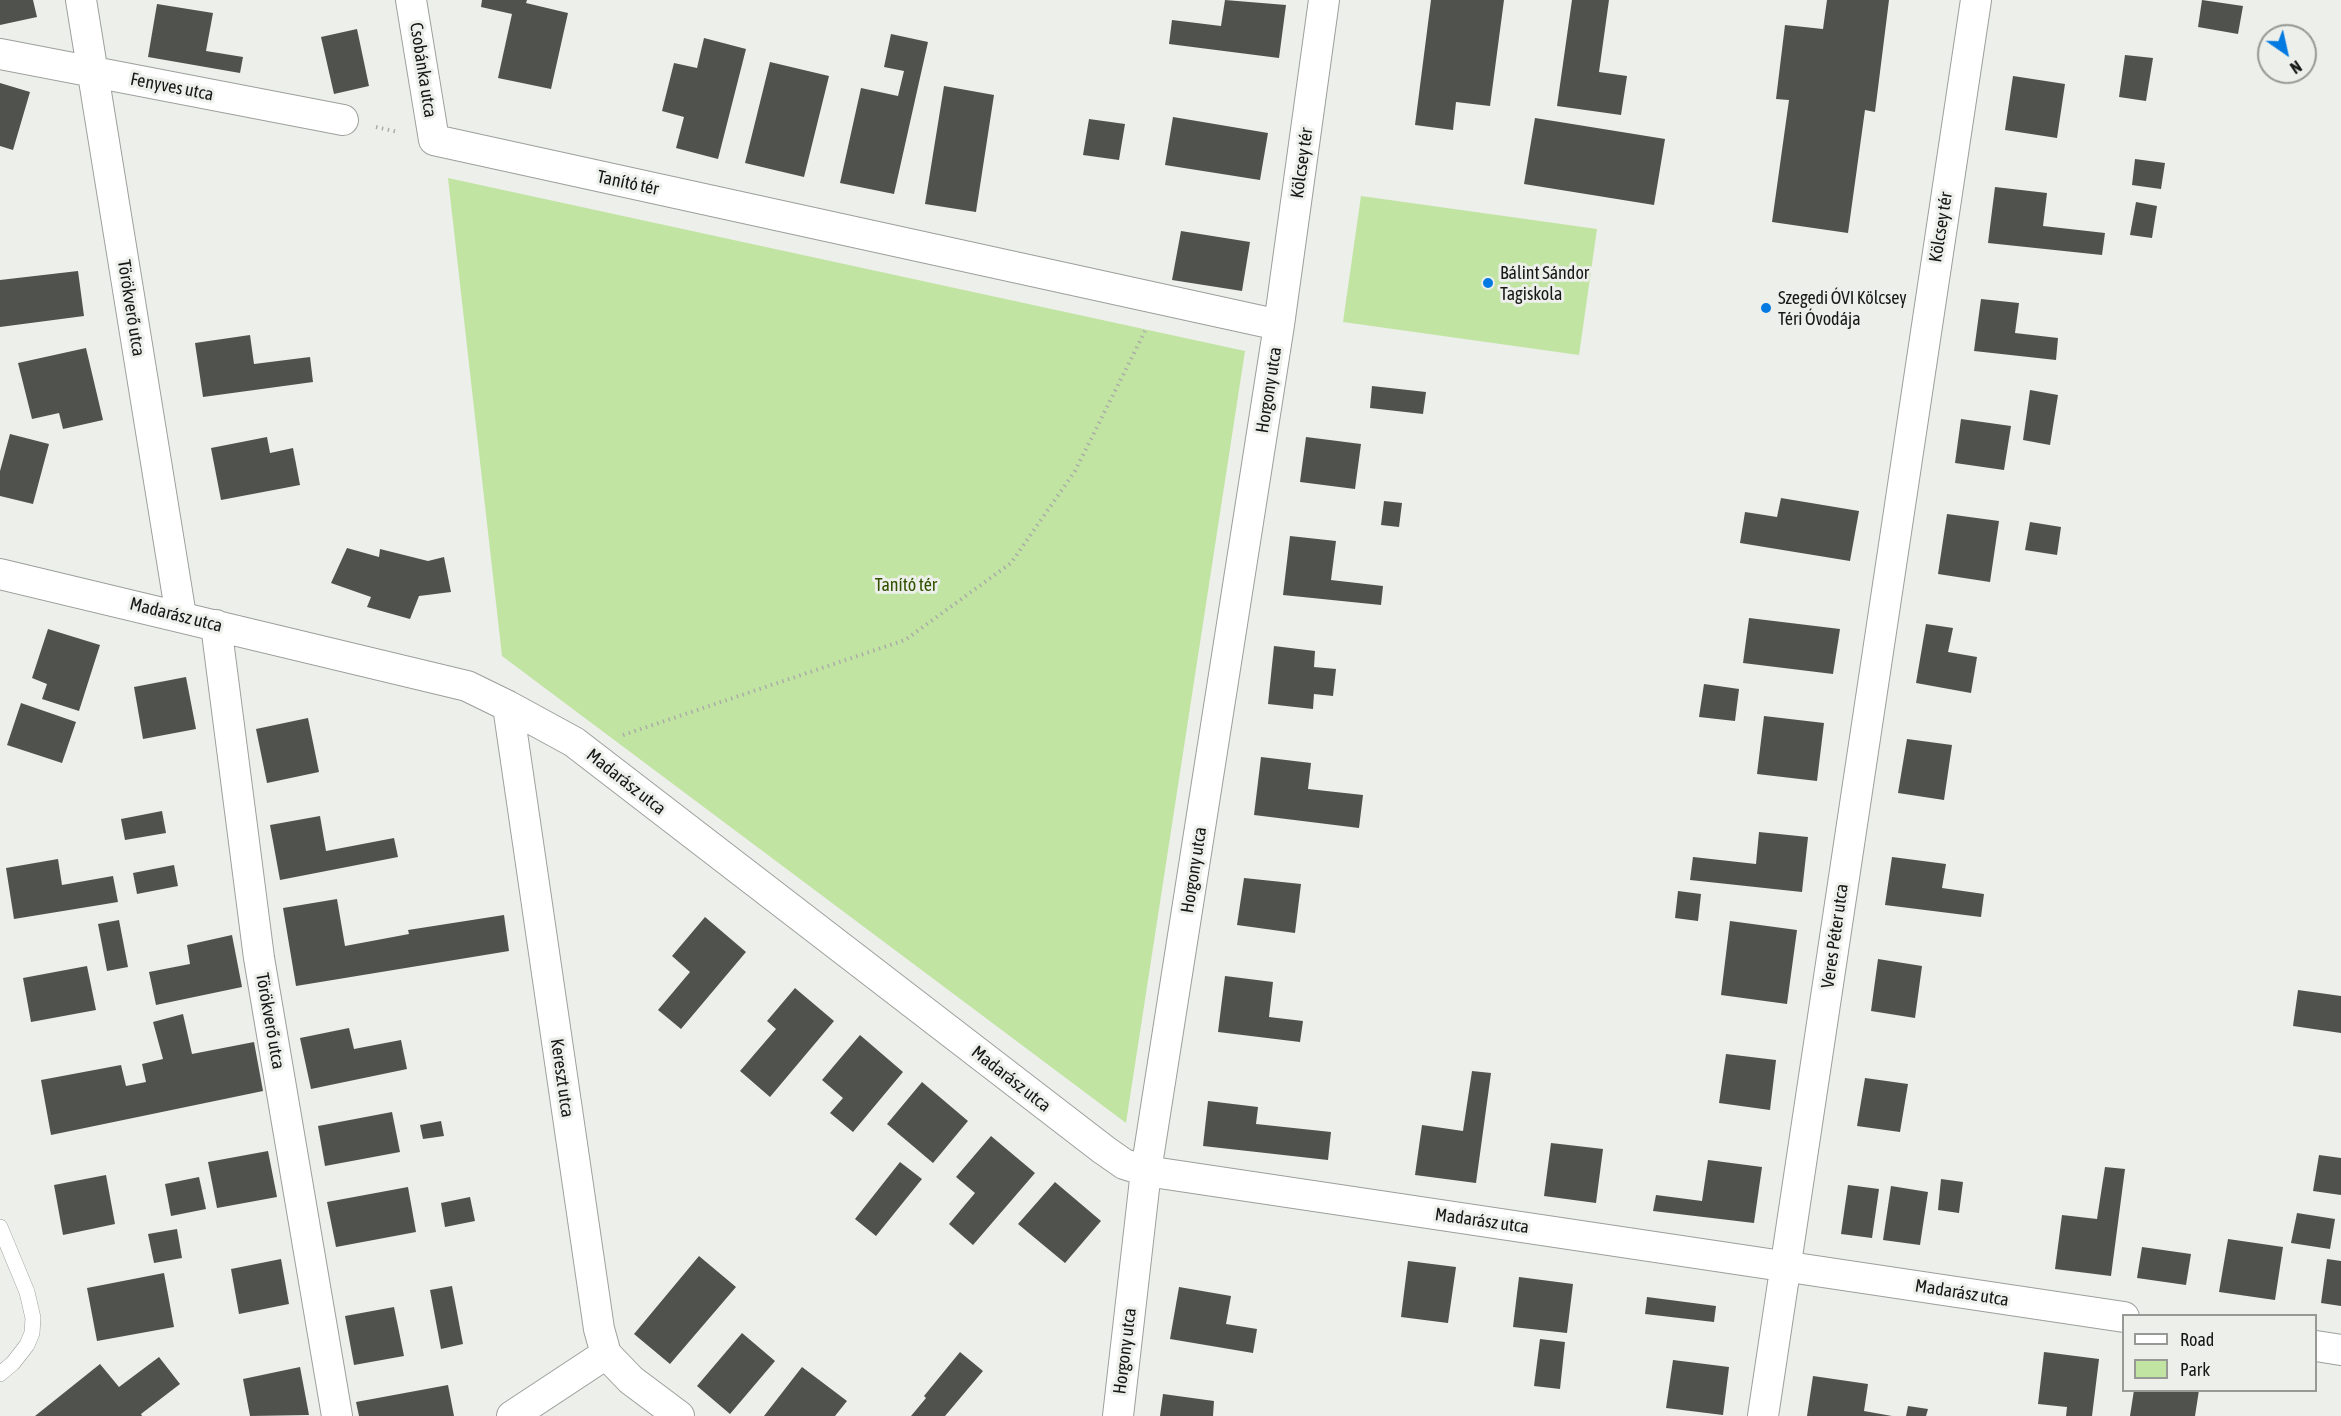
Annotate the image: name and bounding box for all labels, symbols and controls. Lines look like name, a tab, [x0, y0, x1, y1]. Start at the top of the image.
street label: Csobánka utca	[405, 21, 441, 119]
north arrow	[2257, 24, 2317, 84]
text: N	[2287, 57, 2305, 77]
street label: Fenyves utca	[129, 68, 215, 106]
street label: Kölcsey tér	[1286, 126, 1318, 200]
street label: Tanító tér	[595, 166, 661, 200]
street label: Kölcsey tér	[1925, 190, 1957, 264]
street label: Törökverő utca	[113, 258, 149, 358]
place label: Bálint Sándor Tagiskola	[1500, 262, 1589, 304]
marker: Bálint Sándor Tagiskola	[1481, 276, 1495, 290]
place label: Szegedi ÓVI Kölcsey Téri Óvodája	[1778, 287, 1907, 330]
marker: Szegedi ÓVI Kölcsey Téri Óvodája	[1759, 301, 1773, 315]
street label: Horgony utca	[1252, 345, 1286, 435]
park label: Tanító tér	[875, 574, 937, 596]
street label: Madarász utca	[127, 593, 225, 637]
street label: Madarász utca	[582, 744, 670, 820]
street label: Horgony utca	[1177, 825, 1211, 915]
street label: Veres Péter utca	[1817, 882, 1853, 990]
street label: Törökverő utca	[251, 971, 289, 1071]
street label: Kereszt utca	[546, 1037, 578, 1119]
street label: Madarász utca	[967, 1041, 1055, 1117]
street label: Madarász utca	[1434, 1204, 1530, 1238]
street label: Madarász utca	[1914, 1275, 2010, 1311]
street label: Horgony utca	[1109, 1307, 1141, 1395]
legend	[2122, 1314, 2317, 1392]
text: Road	[2180, 1329, 2214, 1350]
text: Park	[2180, 1359, 2210, 1380]

